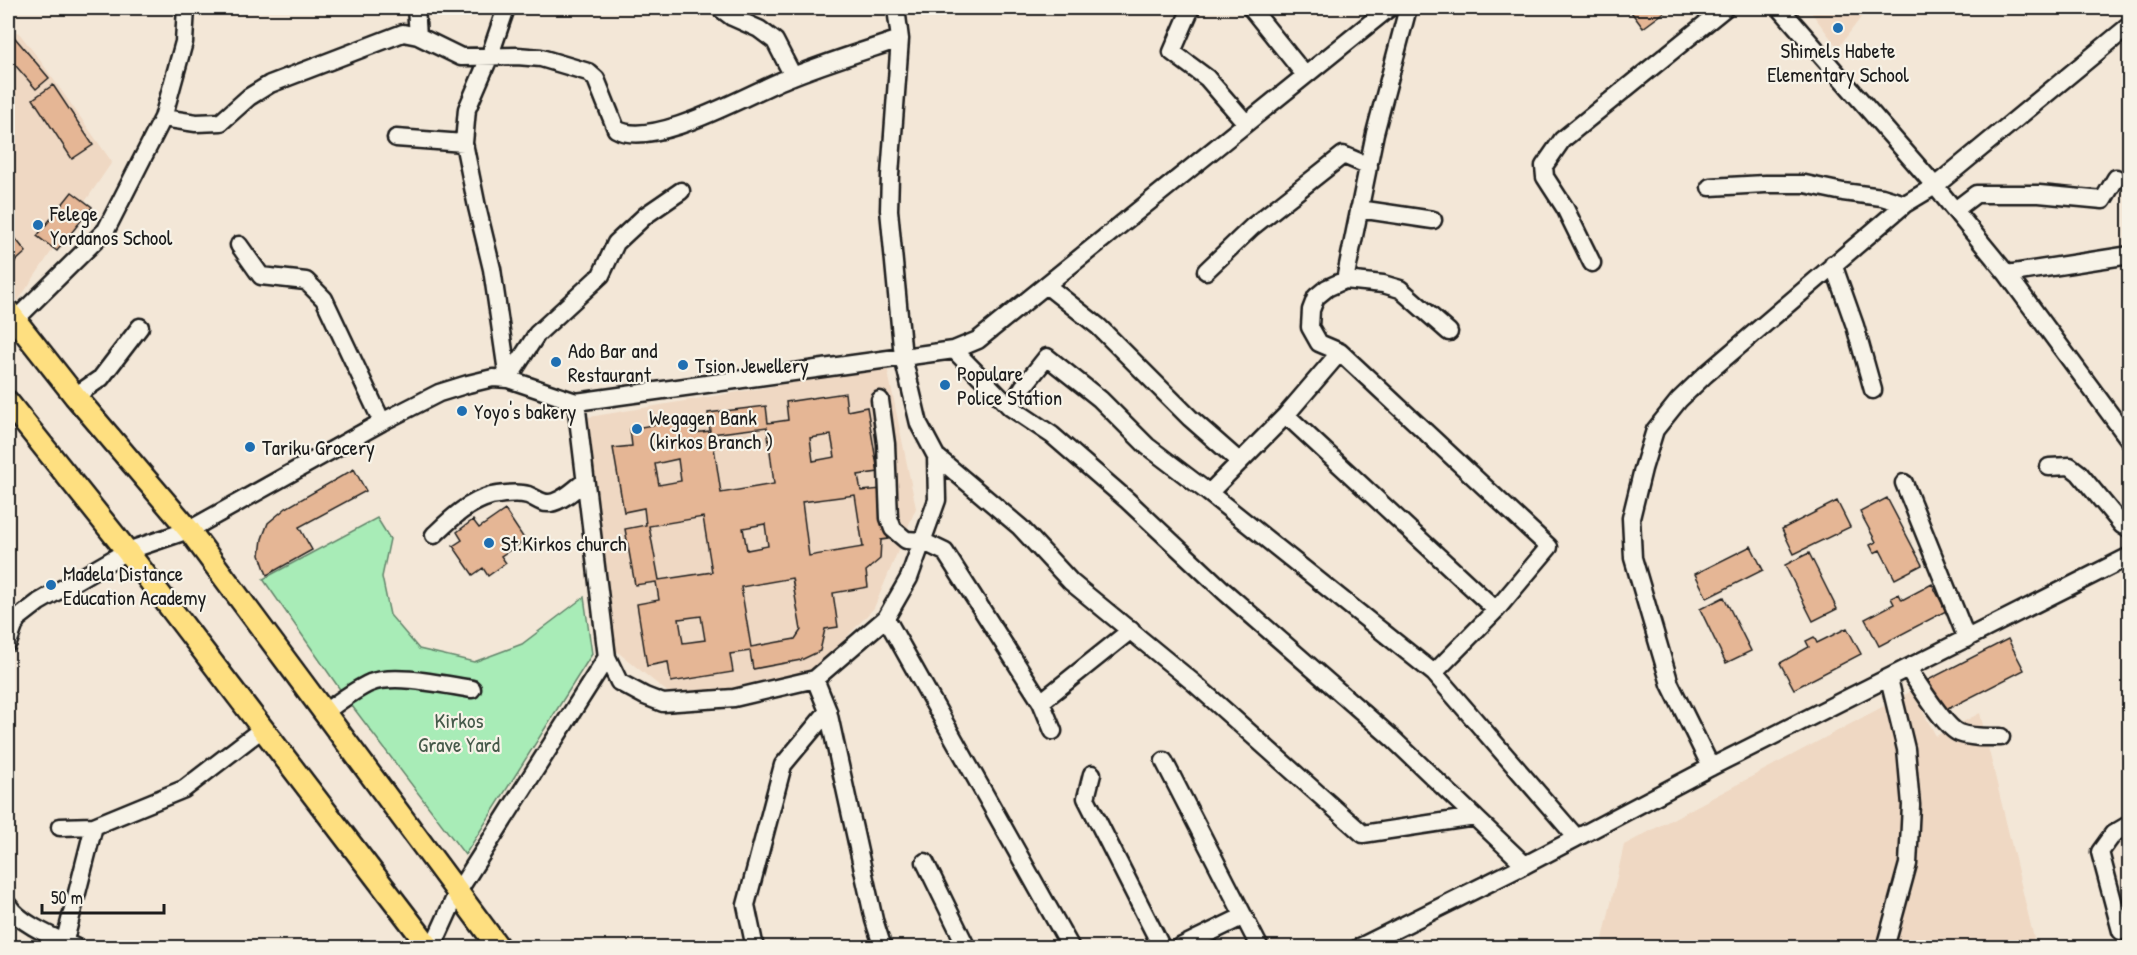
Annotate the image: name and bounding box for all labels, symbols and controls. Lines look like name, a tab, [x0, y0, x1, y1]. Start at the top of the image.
marker: Shimels Habete Elementary School	[1831, 21, 1845, 35]
place label: Shimels Habete Elementary School	[1767, 36, 1909, 89]
place label: Felege Yordanos School	[49, 199, 173, 252]
marker: Felege Yordanos School	[31, 218, 45, 232]
place label: Ado Bar and Restaurant	[568, 336, 657, 389]
place label: Tsion Jewellery	[695, 351, 809, 380]
marker: Ado Bar and Restaurant	[549, 355, 563, 369]
marker: Tsion Jewellery	[676, 358, 690, 372]
place label: Populare Police Station	[957, 359, 1062, 412]
marker: Populare Police Station	[938, 378, 952, 392]
place label: Yoyo's bakery	[474, 397, 576, 426]
place label: Wegagen Bank (kirkos Branch )	[649, 403, 774, 456]
marker: Yoyo's bakery	[455, 404, 469, 418]
marker: Wegagen Bank (kirkos Branch )	[630, 422, 644, 436]
place label: Tariku Grocery	[262, 433, 375, 462]
marker: Tariku Grocery	[243, 440, 257, 454]
place label: St.Kirkos church	[501, 529, 627, 558]
marker: St.Kirkos church	[482, 536, 496, 550]
place label: Madela Distance Education Academy	[63, 559, 206, 612]
marker: Madela Distance Education Academy	[44, 578, 58, 592]
park label: Kirkos Grave Yard	[418, 706, 500, 759]
scale bar	[42, 877, 164, 915]
text: 50 m	[51, 885, 83, 910]

